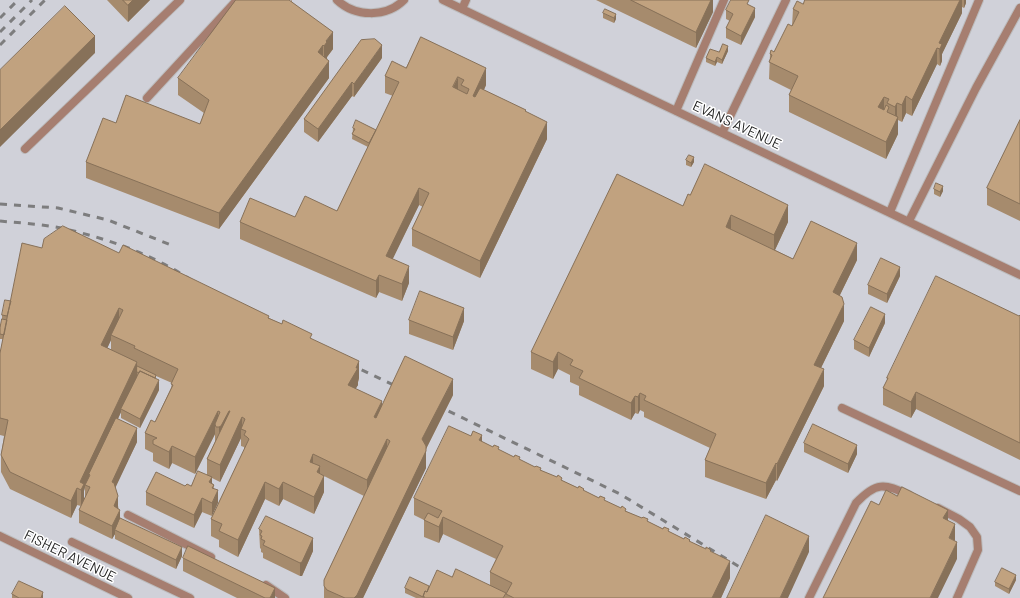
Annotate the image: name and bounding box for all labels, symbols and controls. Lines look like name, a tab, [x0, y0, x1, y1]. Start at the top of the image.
street label: EVANS AVENUE	[690, 97, 784, 153]
street label: FISHER AVENUE	[21, 527, 119, 585]

